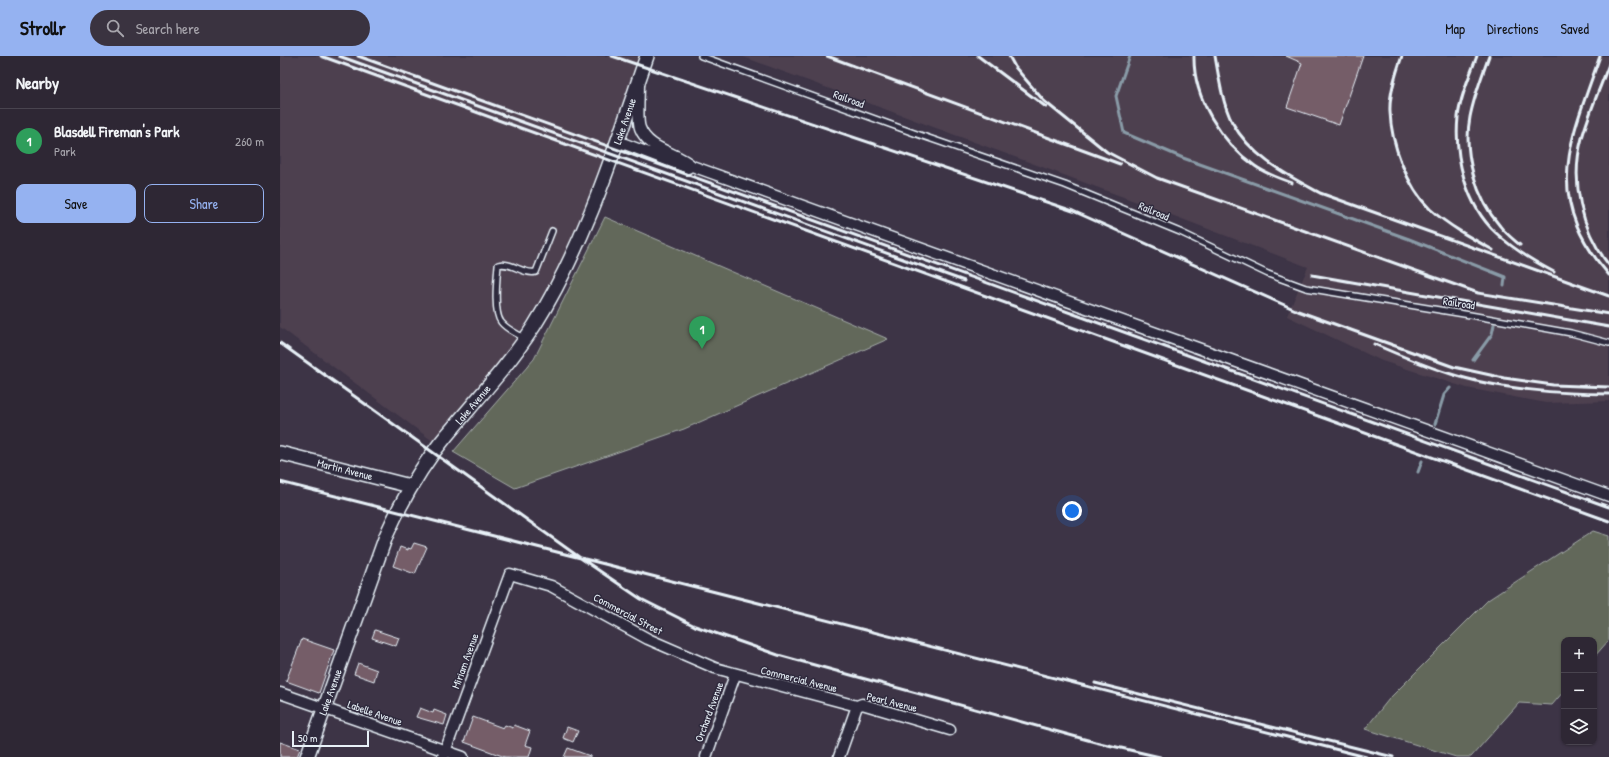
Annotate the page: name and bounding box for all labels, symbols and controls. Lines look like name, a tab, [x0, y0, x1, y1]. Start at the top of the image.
search box	[90, 10, 370, 46]
text: Strollr	[20, 15, 66, 41]
icon: search	[104, 17, 126, 39]
text: Search here	[136, 18, 200, 39]
text: Map	[1445, 19, 1465, 38]
text: Directions	[1487, 19, 1538, 38]
text: Saved	[1560, 19, 1589, 38]
text: Nearby	[16, 71, 59, 94]
street label: Railroad	[832, 87, 867, 111]
street label: Lake Avenue	[610, 96, 639, 146]
text: Blasdell Fireman's Park	[54, 121, 179, 142]
text: 1	[27, 132, 31, 150]
text: 260 m	[235, 132, 264, 150]
text: Park	[54, 142, 76, 160]
button: Save	[16, 184, 136, 223]
button: Share	[144, 184, 264, 223]
street label: Railroad	[1137, 198, 1172, 224]
street label: Railroad	[1442, 294, 1477, 313]
pin: 1	[689, 316, 715, 349]
street label: Lake Avenue	[452, 381, 494, 427]
street label: Martin Avenue	[316, 456, 375, 483]
your location	[1062, 501, 1082, 521]
street label: Commercial Street	[591, 590, 665, 638]
street label: Miriam Avenue	[449, 631, 482, 691]
map controls	[1561, 637, 1597, 745]
button: +	[1561, 637, 1597, 673]
street label: Commercial Avenue	[759, 663, 839, 695]
street label: Lake Avenue	[316, 667, 345, 717]
button: −	[1561, 673, 1597, 709]
street label: Orchard Avenue	[692, 680, 726, 744]
street label: Pearl Avenue	[865, 689, 919, 715]
street label: Labelle Avenue	[346, 697, 405, 729]
button: layers	[1561, 709, 1597, 745]
scale bar	[292, 729, 369, 748]
text: 50 m	[298, 731, 318, 745]

